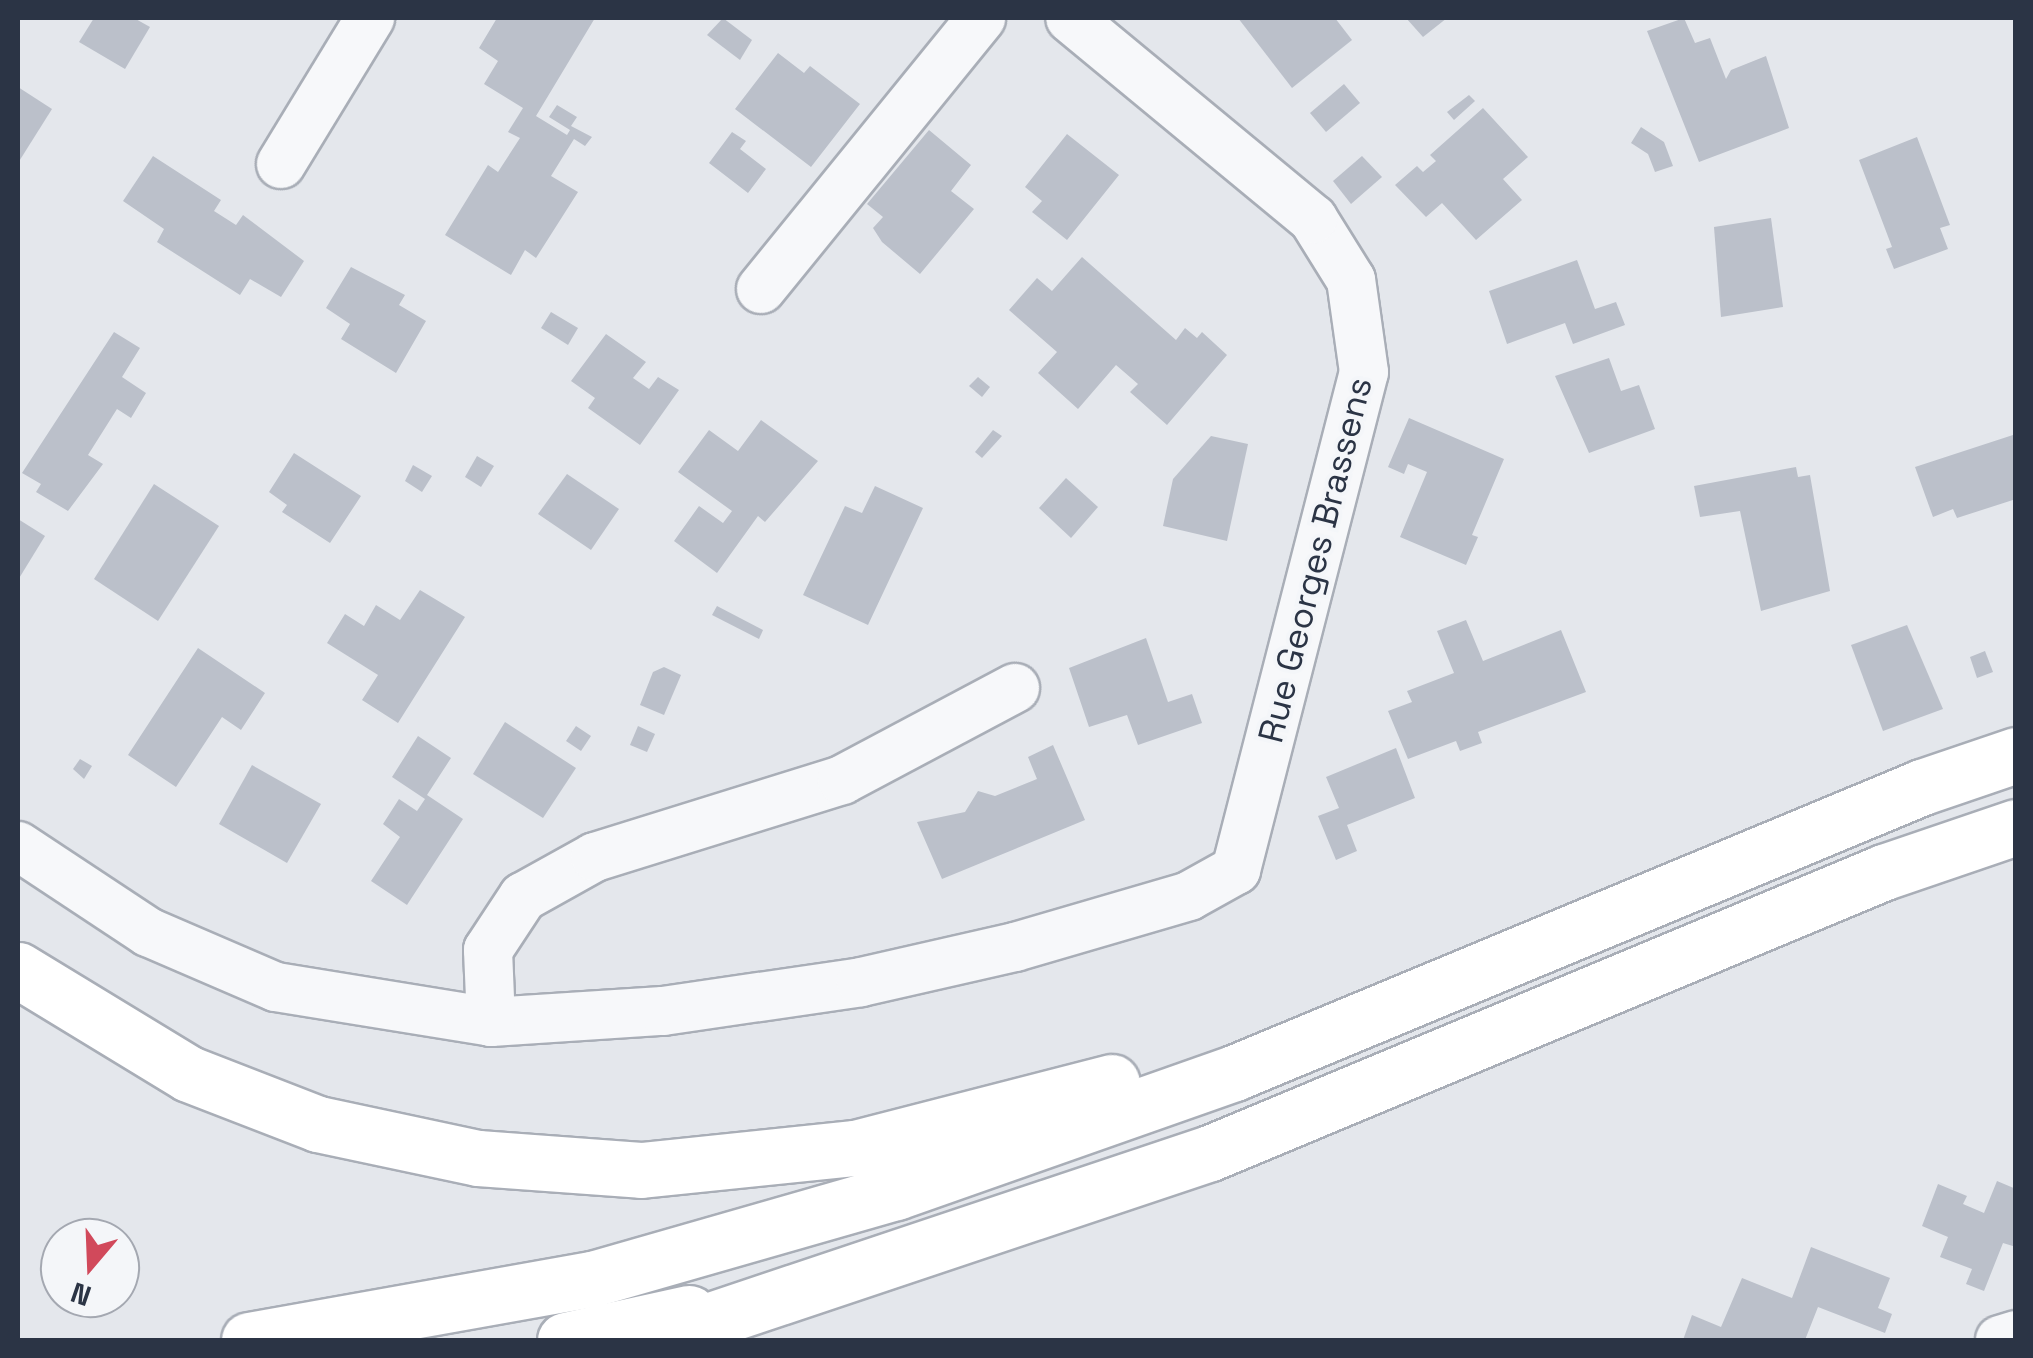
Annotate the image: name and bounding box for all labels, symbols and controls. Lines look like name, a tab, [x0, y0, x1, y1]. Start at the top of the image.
street label: Rue Georges Brassens	[1249, 373, 1381, 747]
north arrow	[40, 1218, 140, 1318]
text: N	[66, 1274, 96, 1315]

